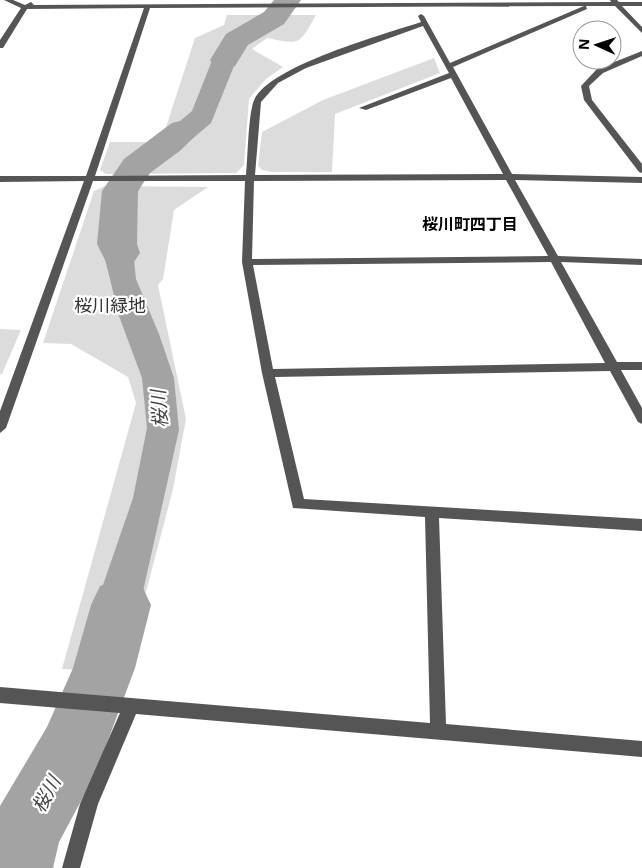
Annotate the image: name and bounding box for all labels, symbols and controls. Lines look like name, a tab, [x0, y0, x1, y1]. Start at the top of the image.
north arrow	[572, 20, 622, 70]
text: N	[574, 38, 593, 50]
district label: 桜川町四丁目	[422, 213, 518, 235]
park label: 桜川緑地	[74, 293, 146, 317]
water label: 桜川	[145, 387, 173, 429]
water label: 桜川	[25, 769, 68, 817]

